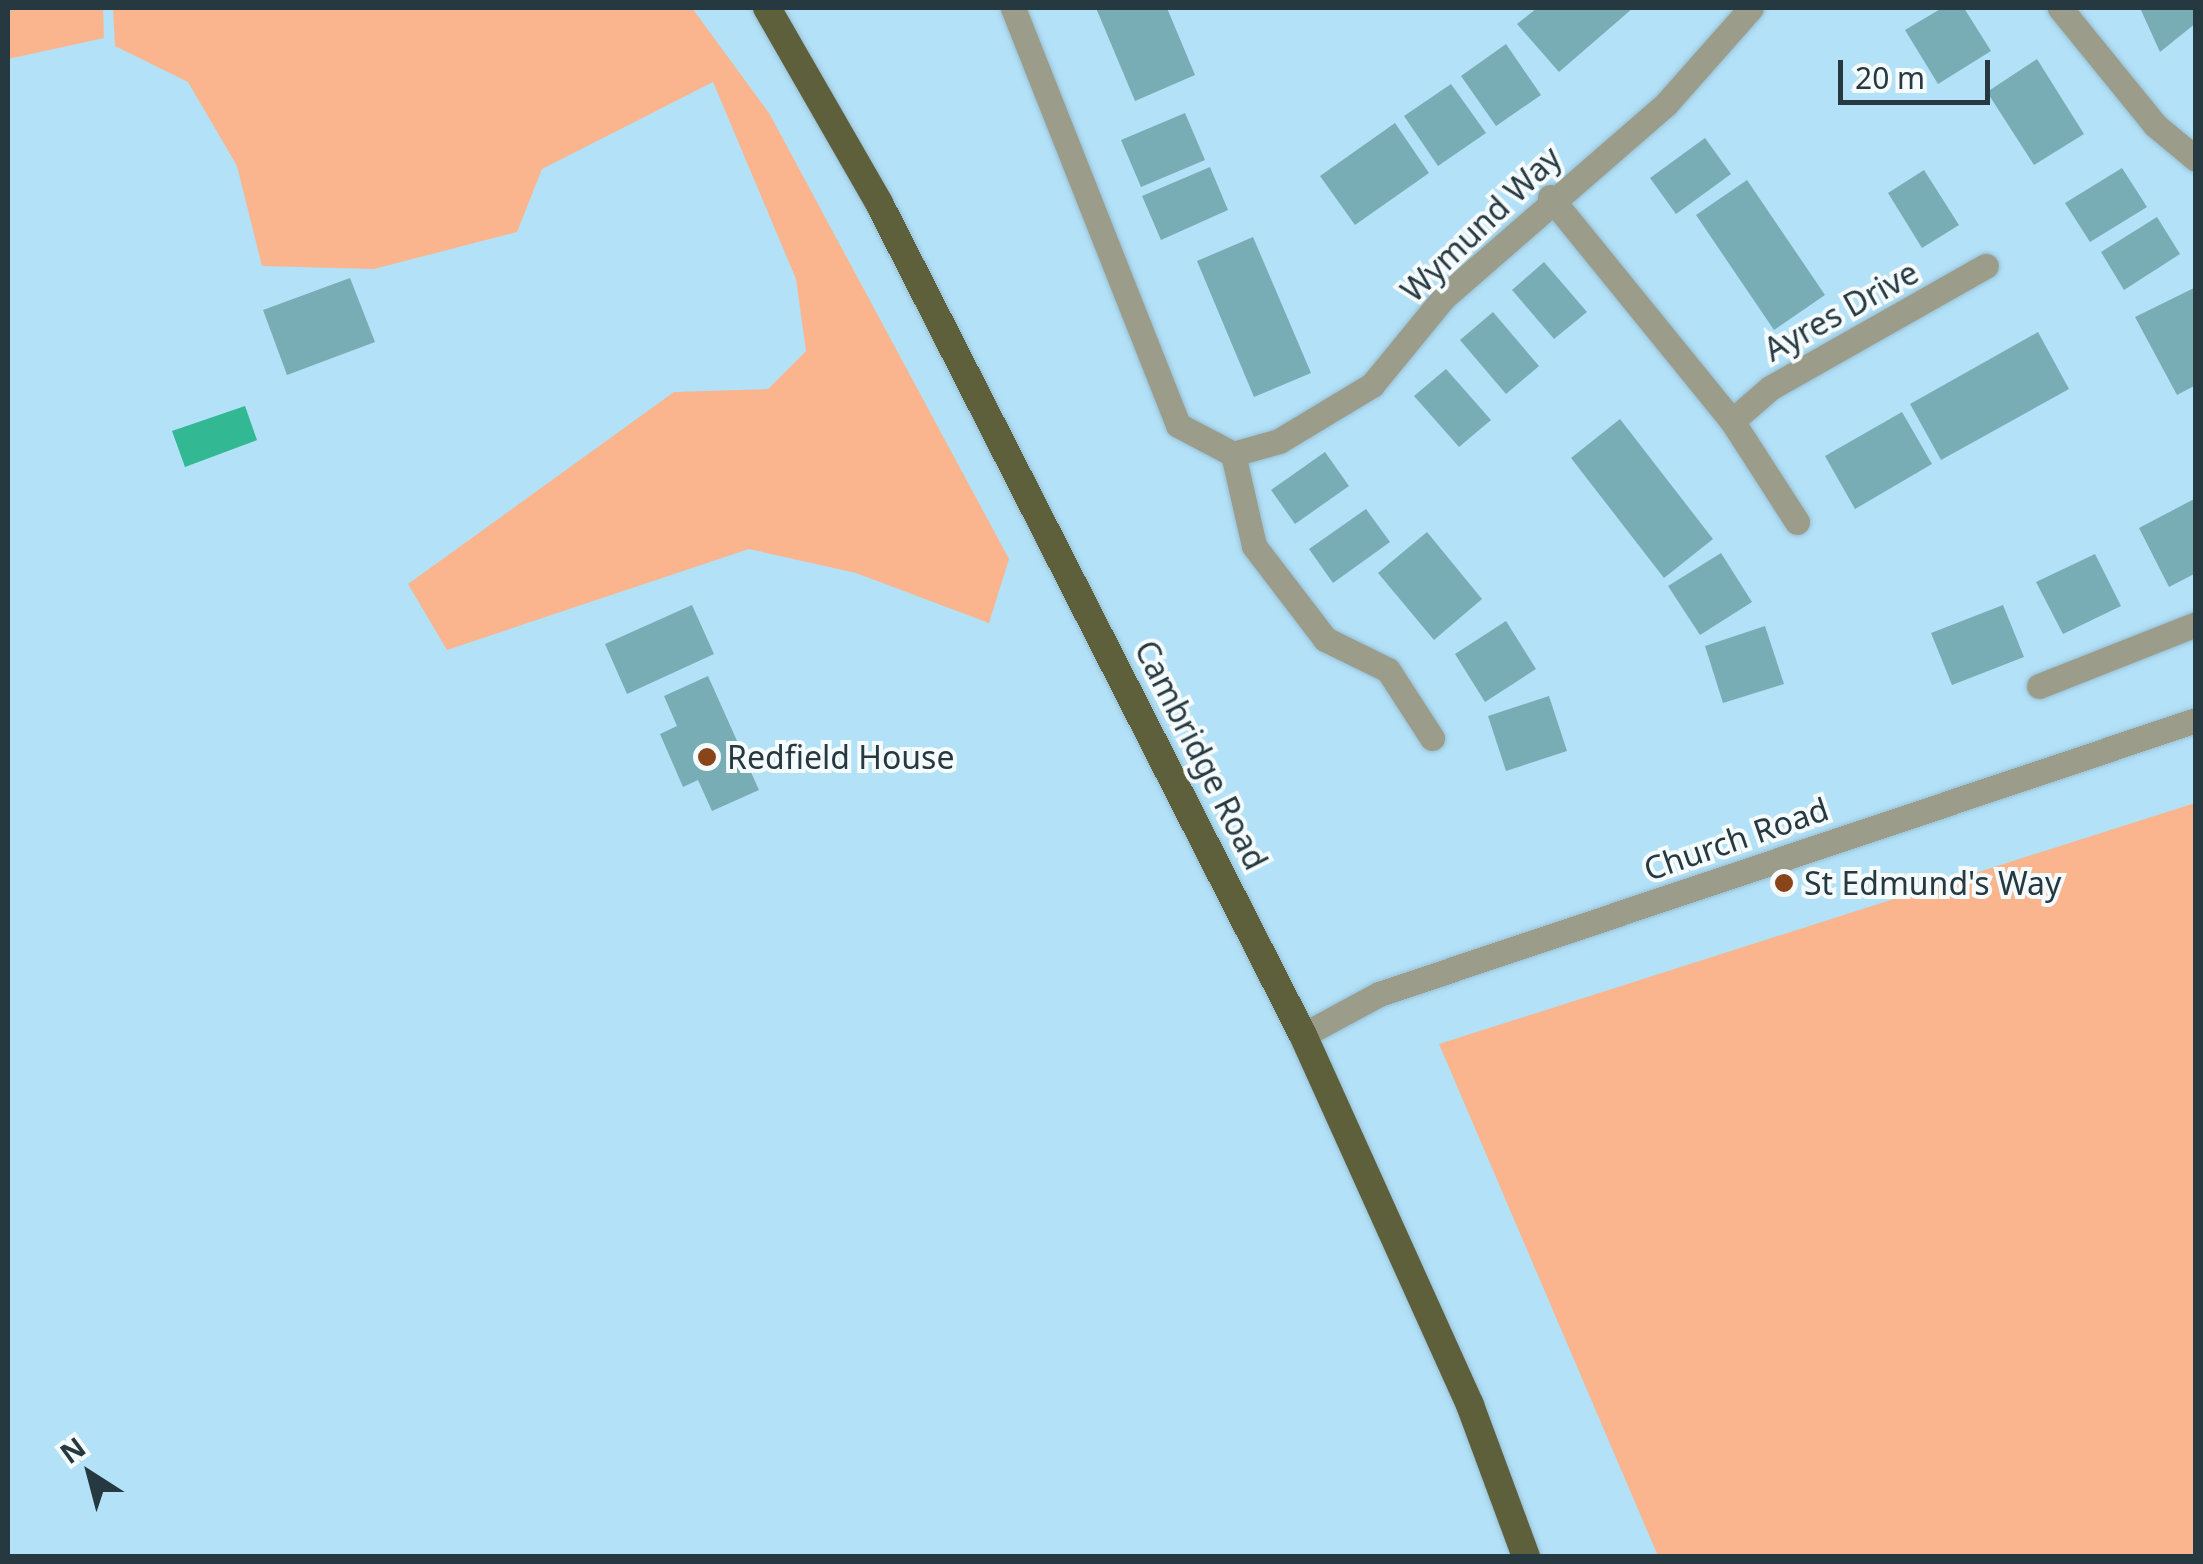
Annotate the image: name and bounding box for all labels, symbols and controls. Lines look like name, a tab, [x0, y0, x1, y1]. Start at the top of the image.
scale bar	[1843, 40, 1996, 102]
text: 20 m	[1855, 57, 1925, 98]
street label: Wymund Way	[1393, 138, 1569, 310]
street label: Ayres Drive	[1757, 253, 1925, 369]
street label: Cambridge Road	[1127, 634, 1275, 876]
place label: Redfield House	[727, 738, 954, 776]
marker: Redfield House	[696, 746, 718, 768]
street label: Church Road	[1639, 789, 1833, 889]
place label: St Edmund's Way	[1804, 864, 2061, 902]
marker: St Edmund's Way	[1773, 872, 1795, 894]
north arrow	[40, 1424, 140, 1524]
text: N	[52, 1428, 93, 1472]

